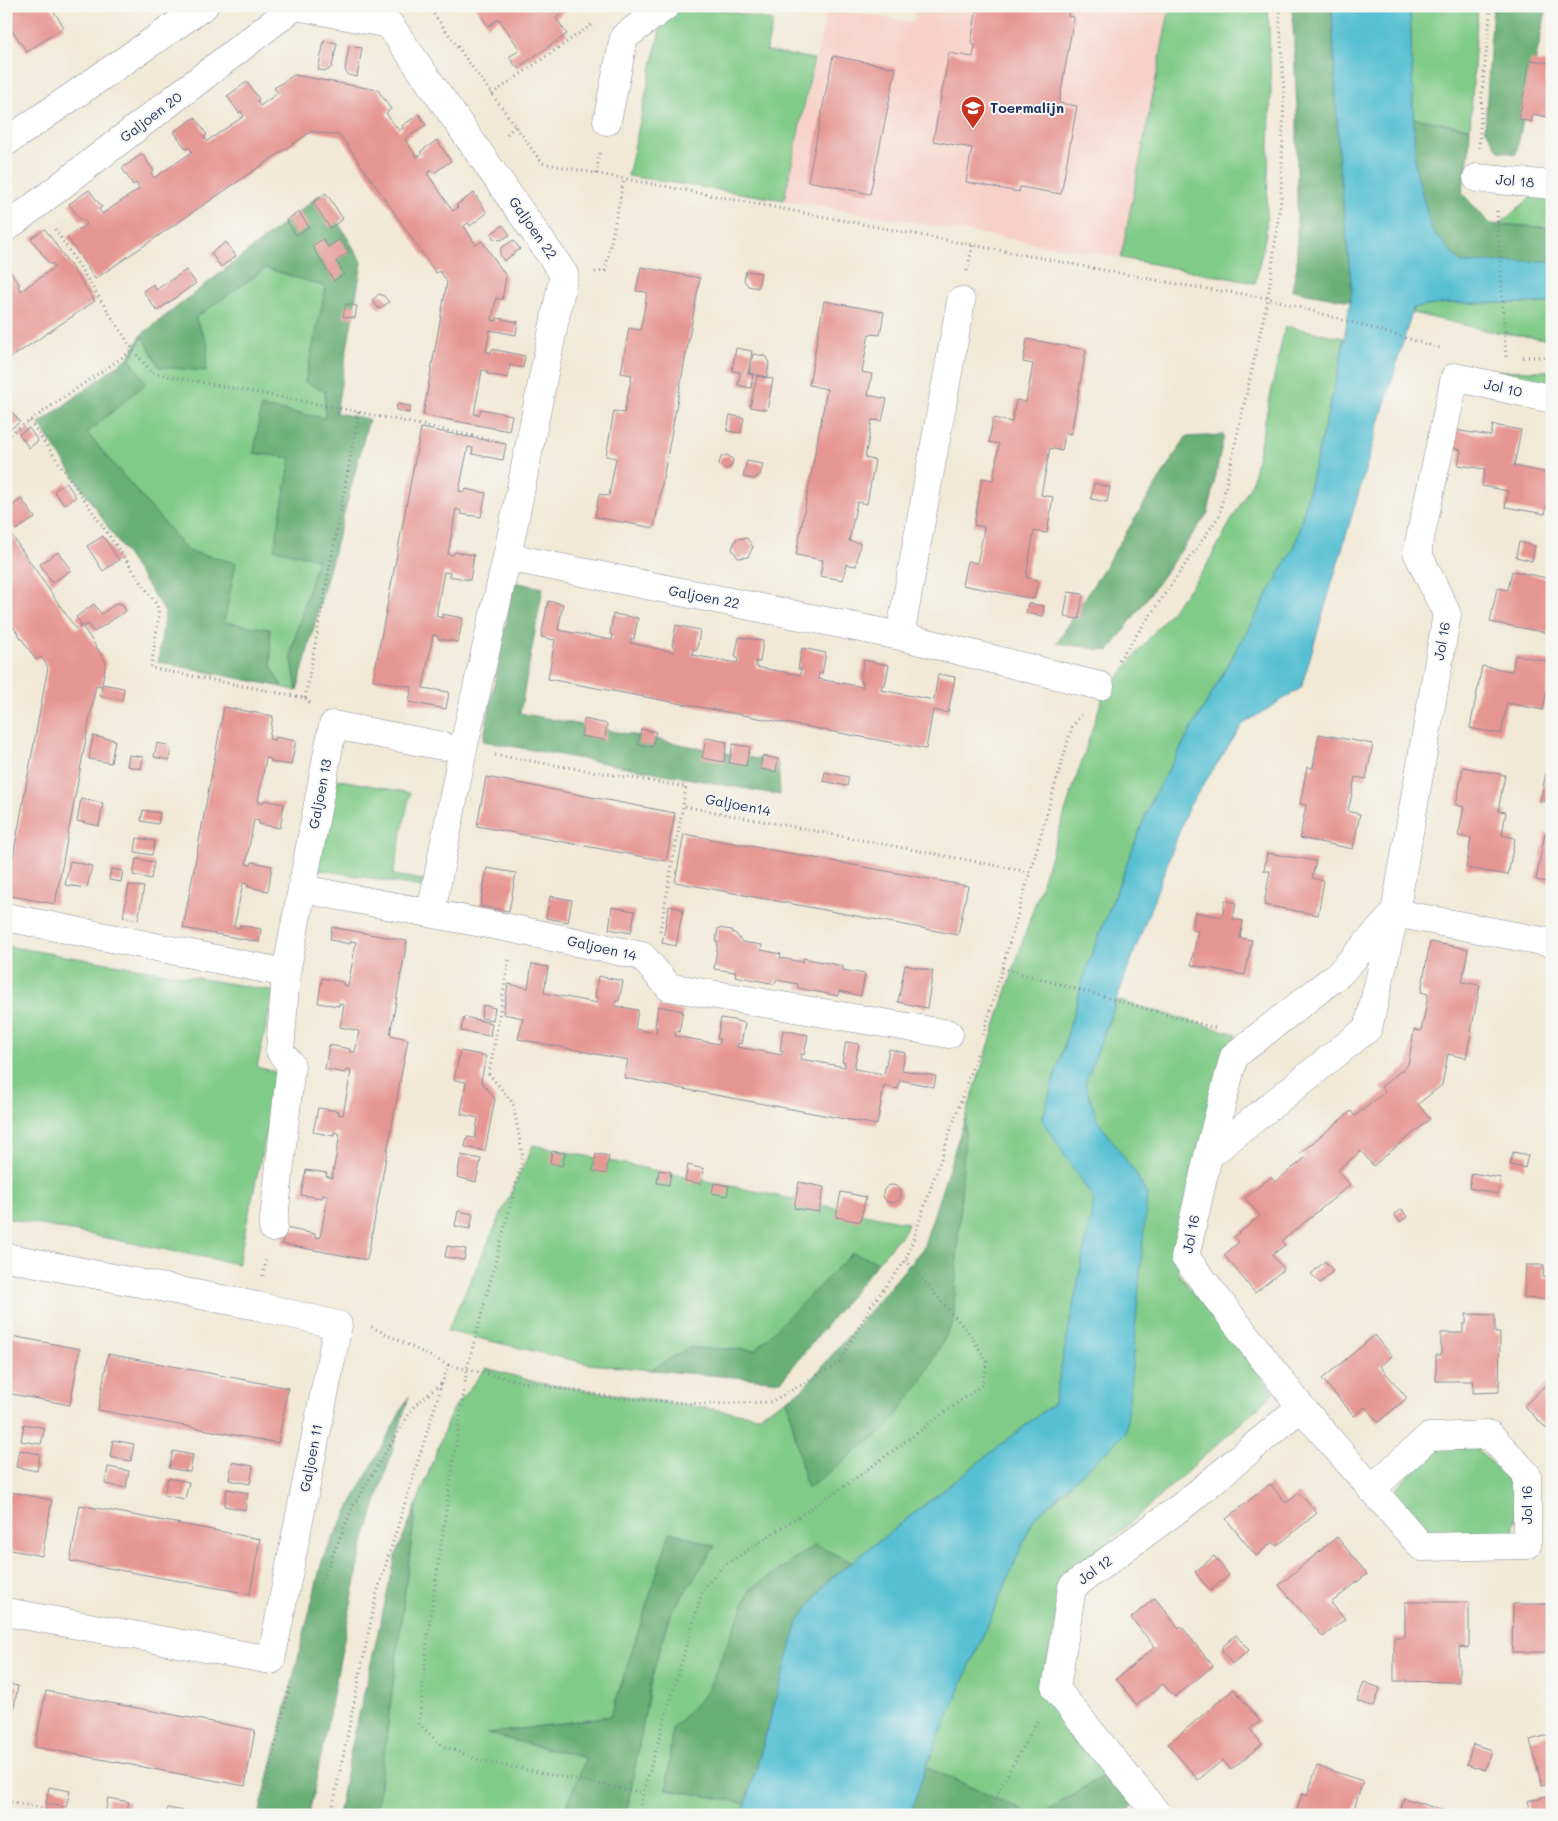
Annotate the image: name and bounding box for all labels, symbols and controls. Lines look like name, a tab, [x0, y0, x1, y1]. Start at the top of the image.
street label: Galjoen 20	[116, 87, 186, 146]
school or university icon: Toermalijn	[960, 95, 986, 129]
place label: Toermalijn	[990, 98, 1064, 117]
street label: Jol 18	[1495, 169, 1535, 192]
street label: Galjoen 22	[505, 193, 562, 263]
street label: Jol 10	[1482, 374, 1525, 401]
street label: Galjoen 22	[667, 580, 741, 613]
street label: Jol 16	[1429, 620, 1454, 662]
street label: Galjoen 13	[303, 757, 336, 831]
street label: Galjoen14	[704, 789, 773, 820]
street label: Galjoen 14	[565, 930, 640, 965]
street label: Jol 16	[1177, 1213, 1204, 1255]
street label: Galjoen 11	[295, 1422, 326, 1494]
street label: Jol 16	[1517, 1486, 1536, 1524]
street label: Jol 12	[1074, 1551, 1116, 1588]

